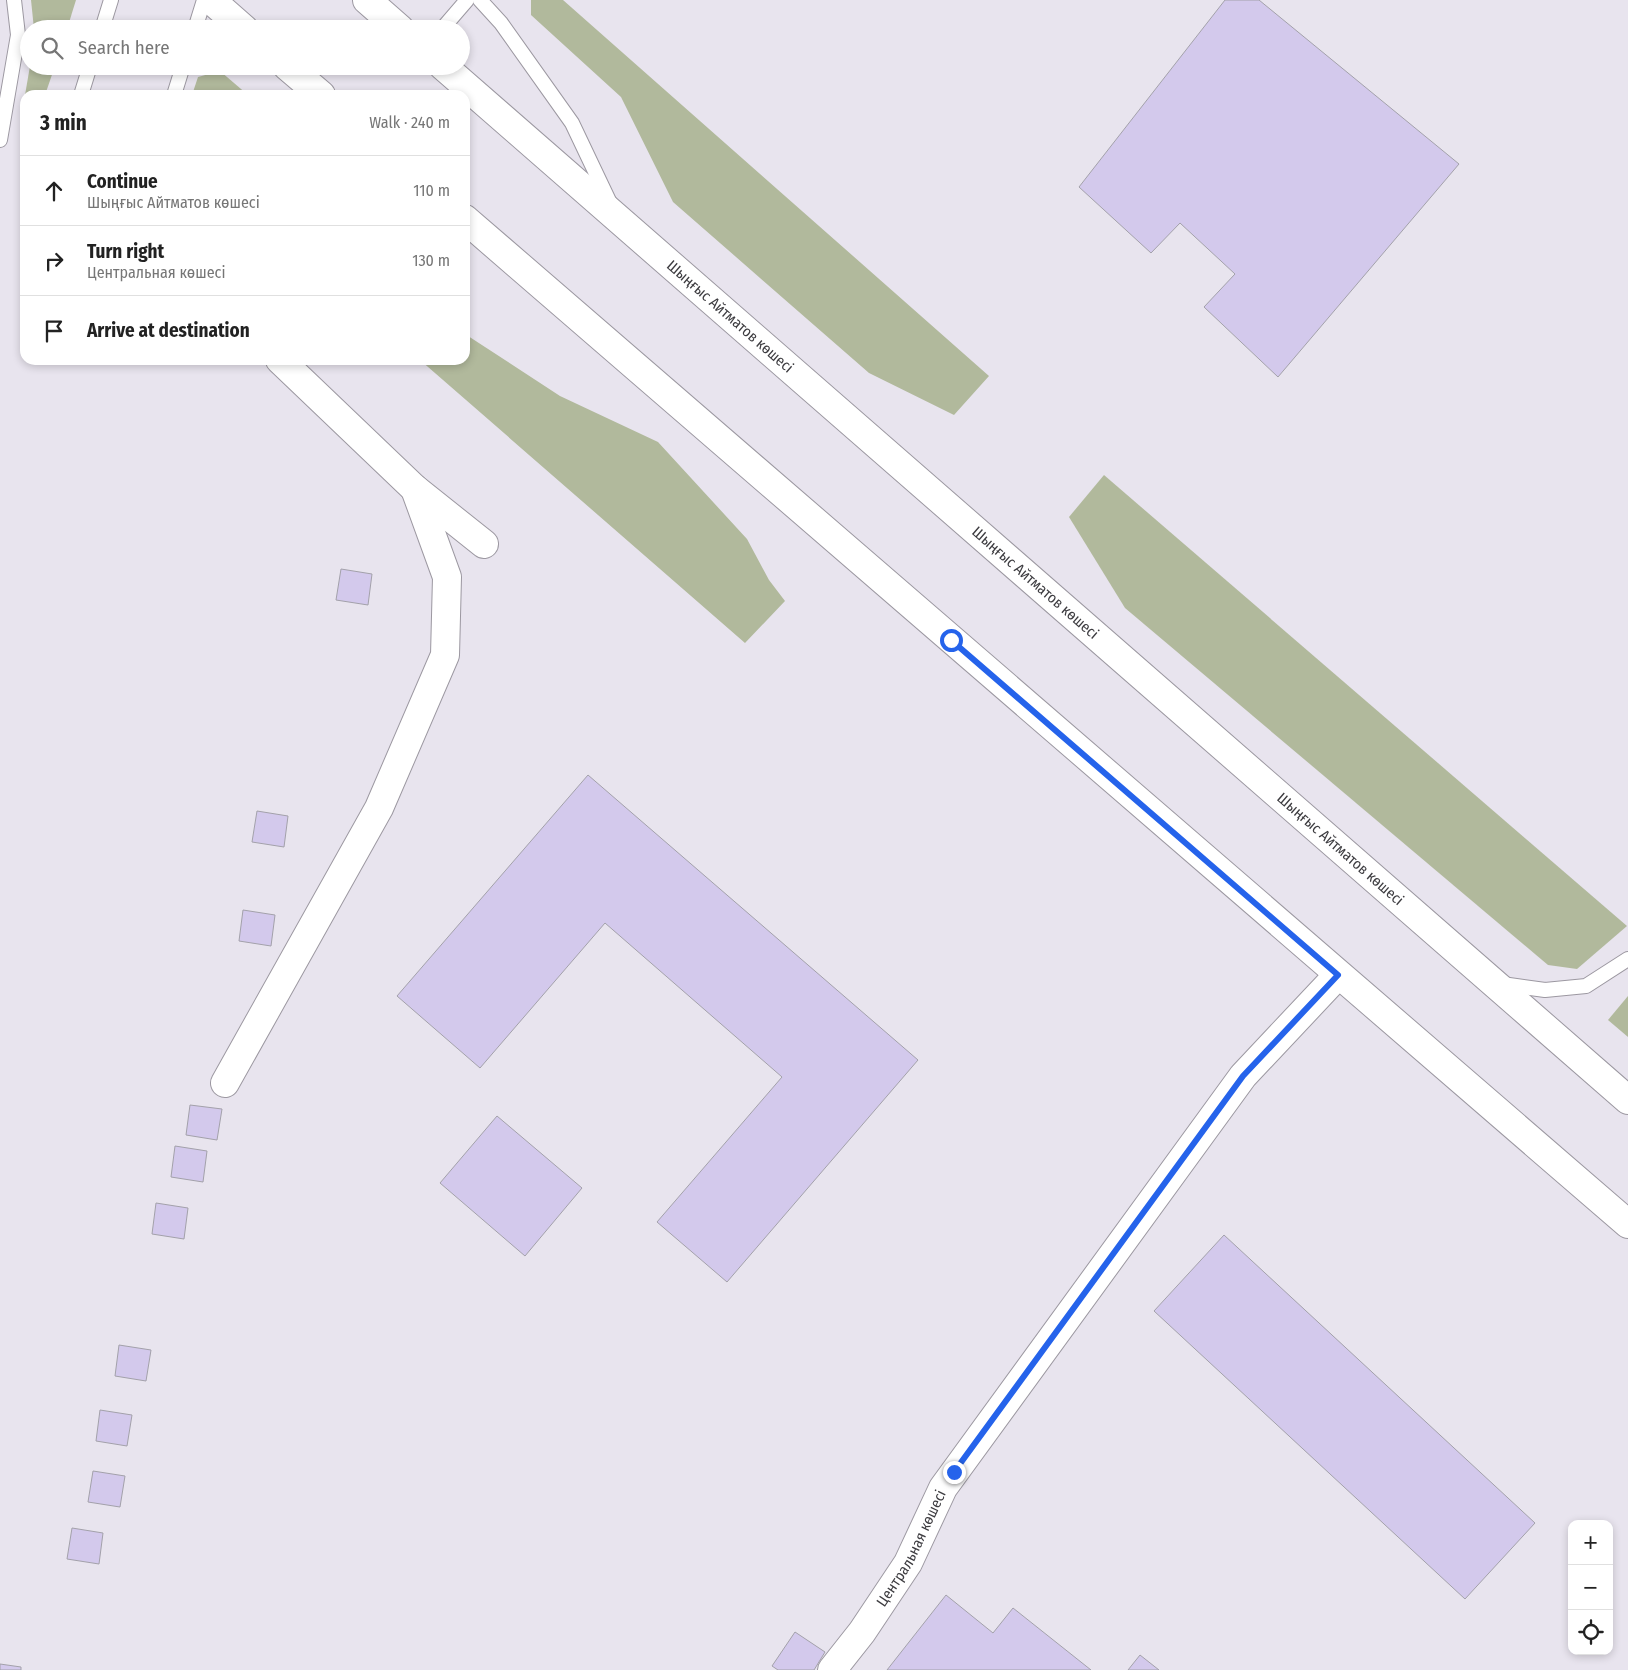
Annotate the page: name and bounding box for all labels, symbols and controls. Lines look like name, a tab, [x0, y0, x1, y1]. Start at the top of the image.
search box	[20, 20, 470, 75]
icon: search	[38, 34, 66, 62]
text: Search here	[78, 36, 170, 59]
text: 3 min	[40, 110, 87, 136]
text: Walk · 240 m	[369, 113, 450, 132]
text: Continue	[87, 170, 158, 193]
icon: ahead	[40, 177, 68, 205]
text: 110 m	[413, 181, 450, 200]
text: Шыңғыс Айтматов көшесі	[87, 193, 260, 212]
text: Turn right	[87, 240, 164, 263]
icon: right	[40, 247, 68, 275]
text: 130 m	[412, 251, 450, 270]
street label: Шыңғыс Айтматов көшесі	[663, 256, 797, 377]
text: Центральная көшесі	[87, 263, 225, 282]
icon: arrive	[40, 317, 68, 345]
text: Arrive at destination	[87, 319, 250, 342]
street label: Шыңғыс Айтматов көшесі	[968, 523, 1102, 643]
route start	[940, 629, 963, 652]
street label: Шыңғыс Айтматов көшесі	[1273, 789, 1407, 909]
route end	[943, 1461, 966, 1484]
street label: Центральная көшесі	[873, 1487, 950, 1610]
map controls	[1568, 1520, 1613, 1655]
button: +	[1568, 1520, 1613, 1565]
button: −	[1568, 1565, 1613, 1610]
button: locate	[1568, 1610, 1613, 1655]

